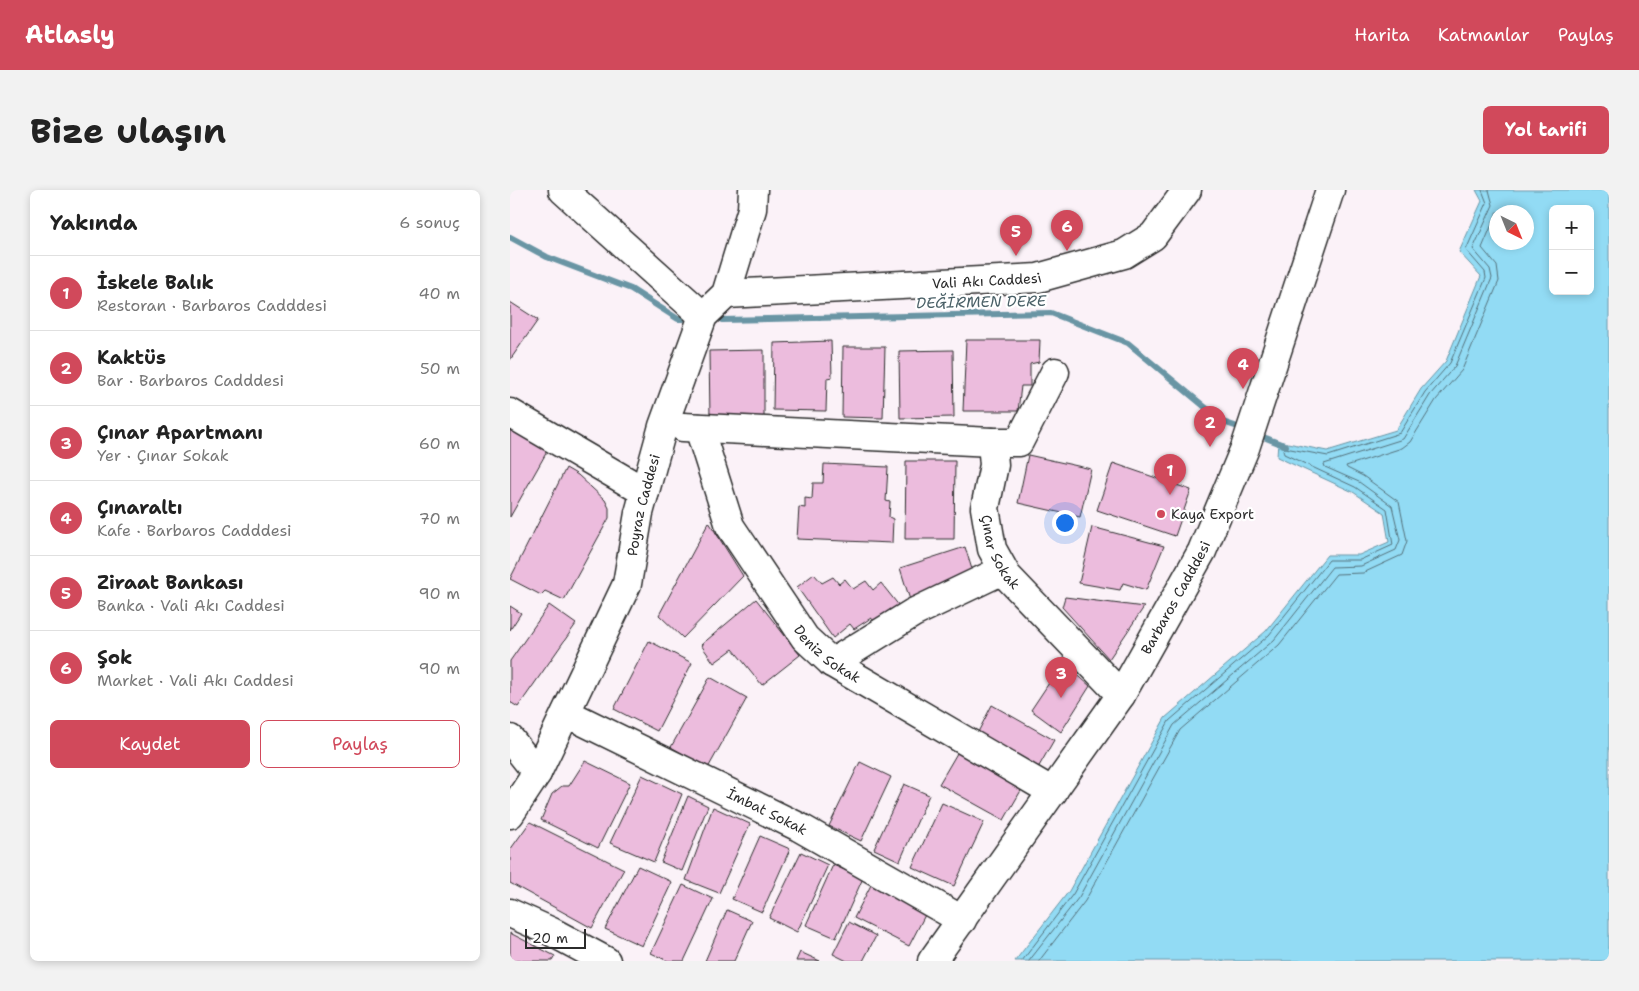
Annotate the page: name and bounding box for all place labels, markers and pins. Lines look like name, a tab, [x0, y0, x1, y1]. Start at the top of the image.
pin: 6	[1051, 210, 1083, 251]
pin: 5	[1000, 215, 1032, 256]
pin: 4	[1227, 348, 1259, 389]
pin: 2	[1194, 406, 1226, 447]
pin: 1	[1154, 454, 1186, 495]
place label: Kaya Export	[1171, 505, 1254, 523]
marker: Kaya Export	[1155, 508, 1167, 520]
pin: 3	[1045, 657, 1077, 698]

